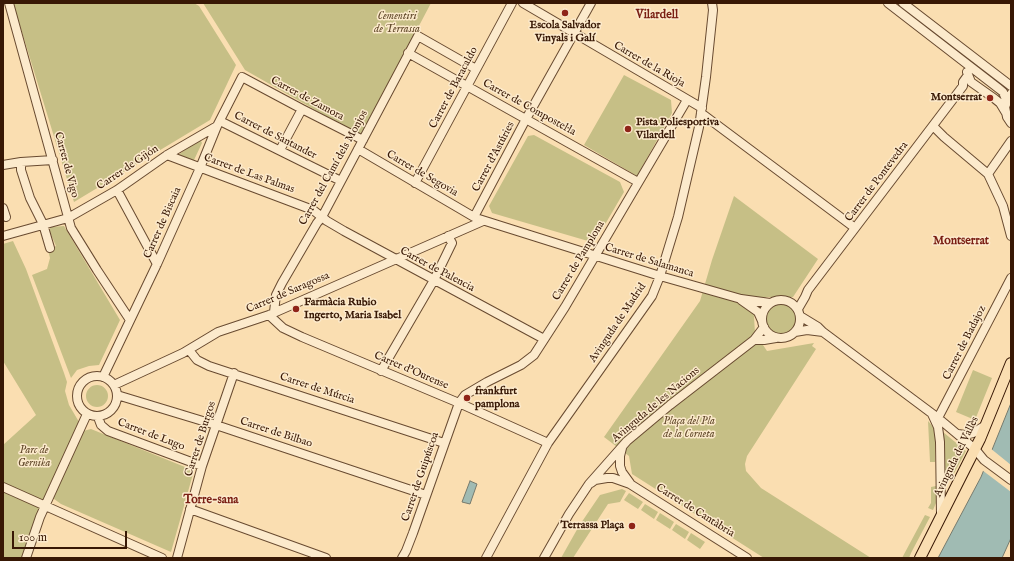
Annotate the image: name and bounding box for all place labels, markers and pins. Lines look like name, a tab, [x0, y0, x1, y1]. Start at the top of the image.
marker: Escola Salvador Vinyals i Galí	[560, 8, 570, 18]
place label: Escola Salvador Vinyals i Galí	[530, 19, 600, 45]
place label: Montserrat	[931, 91, 982, 105]
marker: Montserrat	[985, 93, 995, 103]
place label: Pista Poliesportiva Vilardell	[636, 116, 719, 142]
marker: Pista Poliesportiva Vilardell	[623, 124, 633, 134]
place label: Farmàcia Rubio Ingerto, Maria Isabel	[304, 296, 401, 322]
marker: Farmàcia Rubio Ingerto, Maria Isabel	[291, 304, 301, 314]
place label: frankfurt pamplona	[475, 385, 520, 411]
marker: frankfurt pamplona	[462, 393, 472, 403]
place label: Terrassa Plaça	[561, 519, 624, 533]
marker: Terrassa Plaça	[627, 521, 637, 531]

